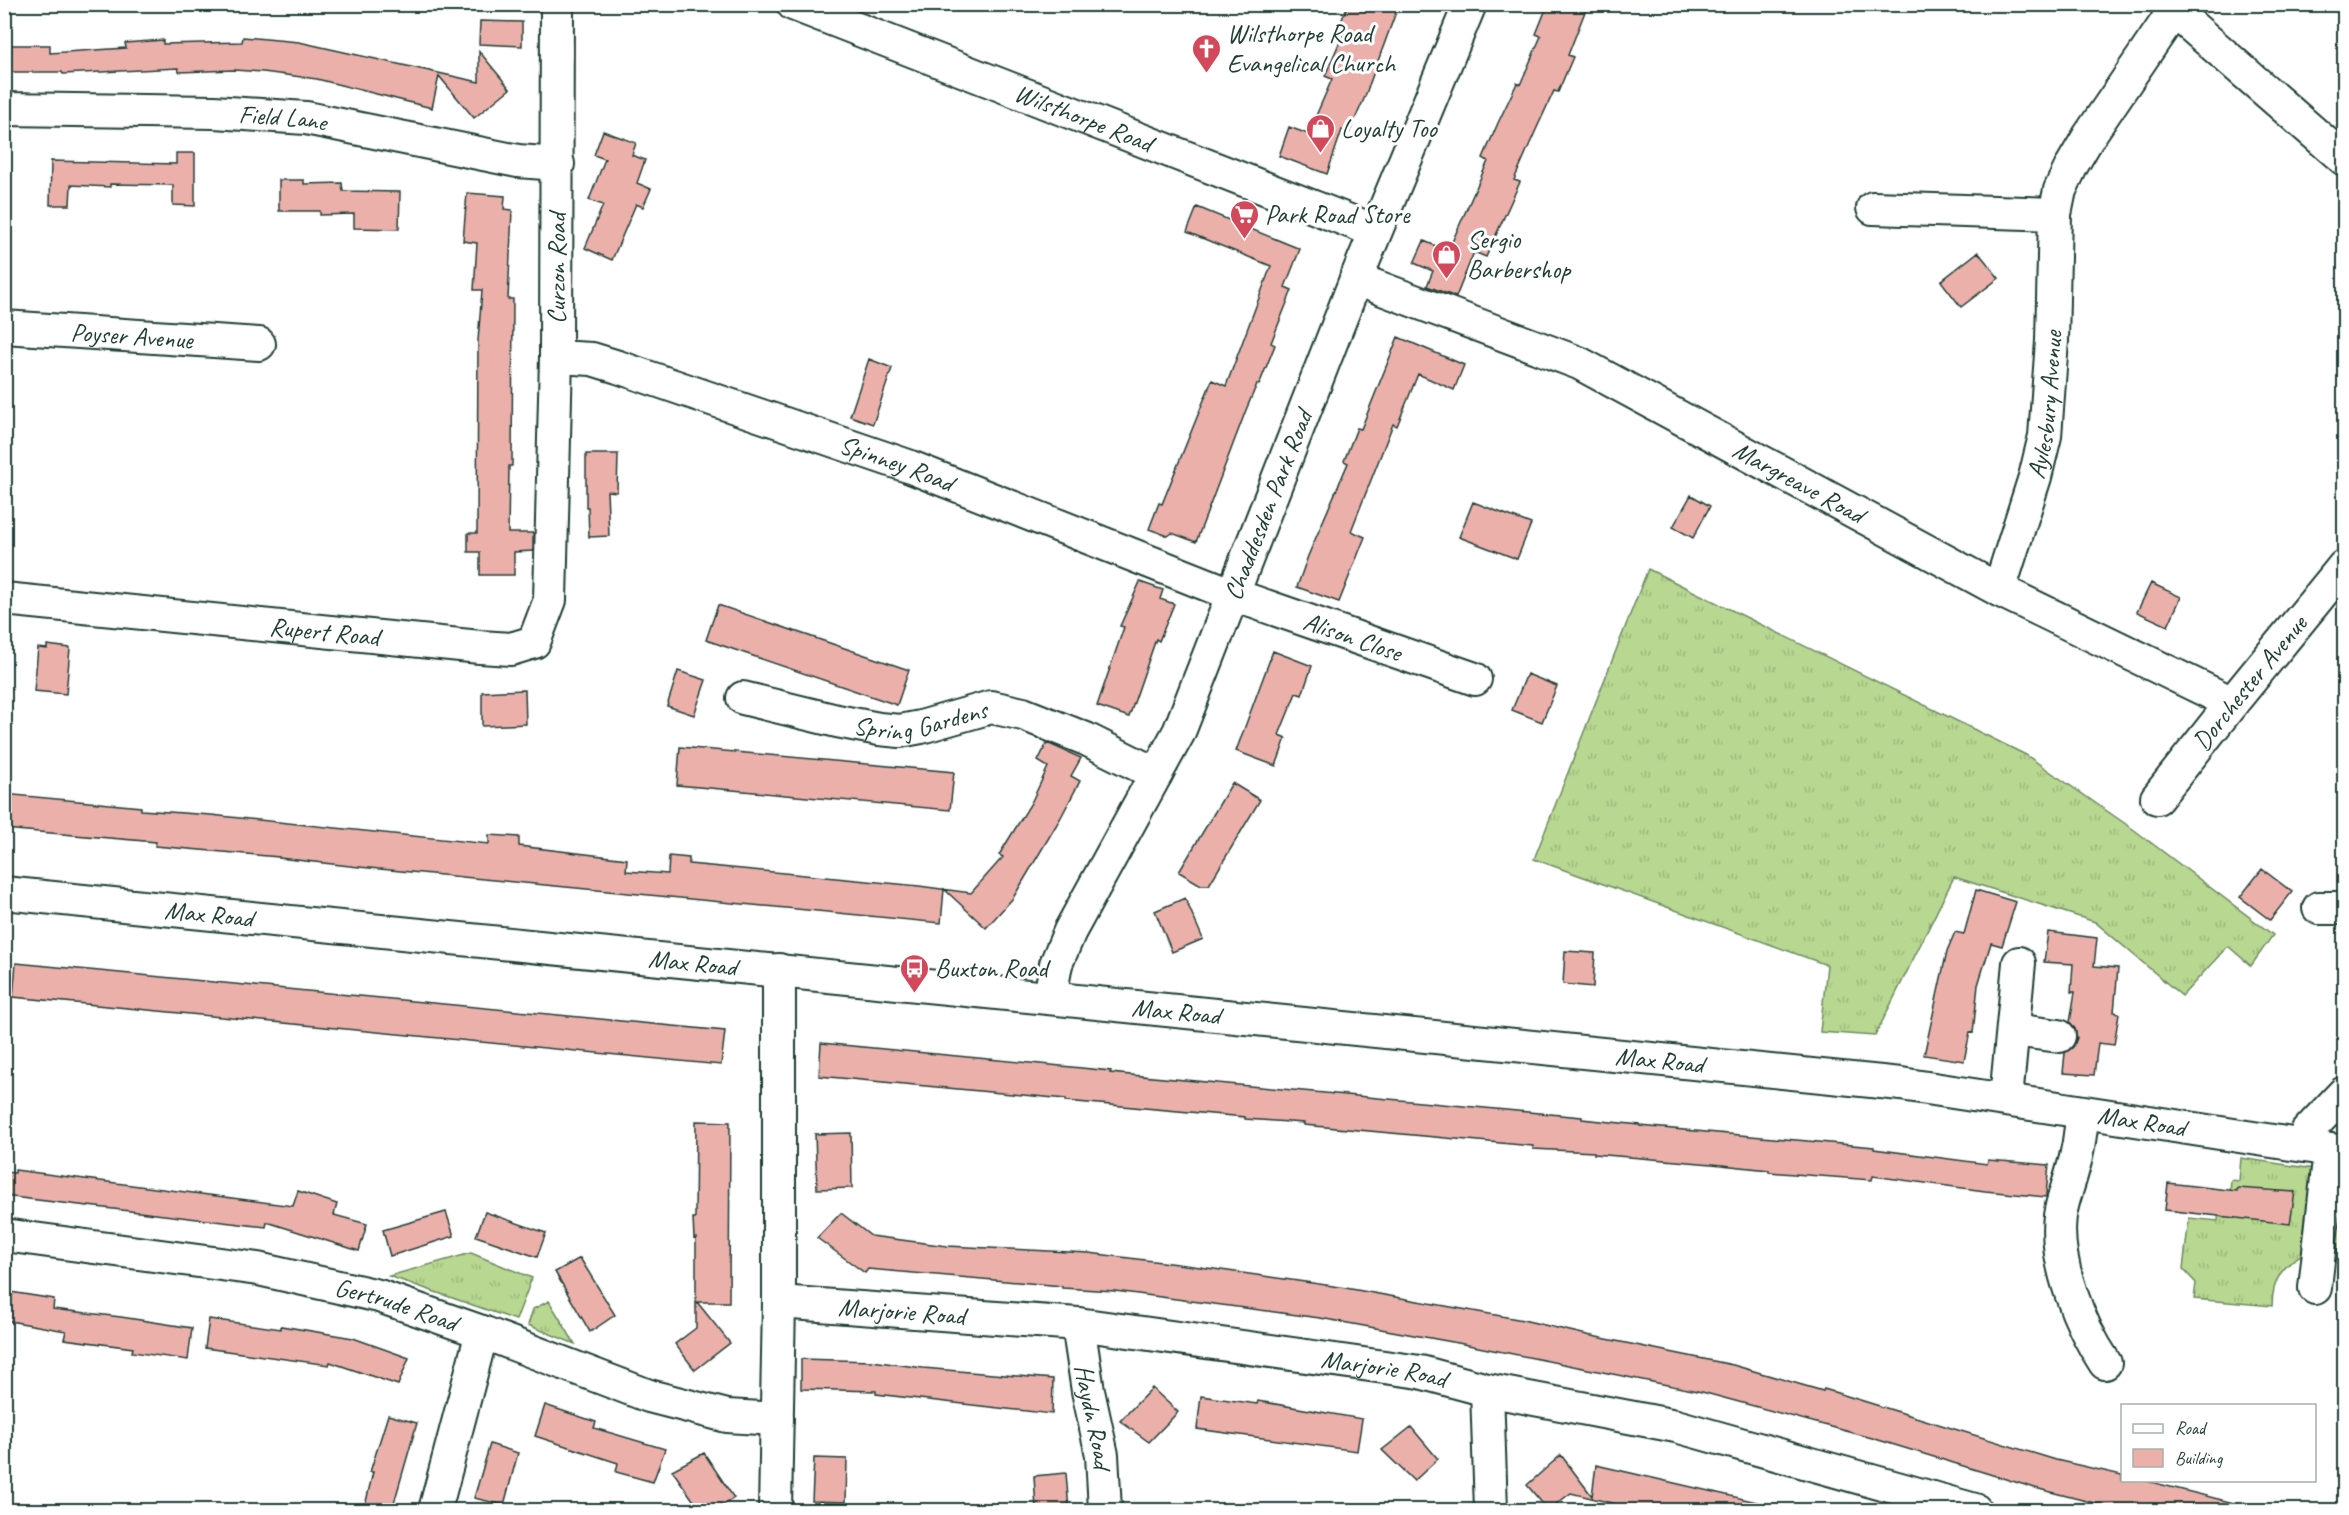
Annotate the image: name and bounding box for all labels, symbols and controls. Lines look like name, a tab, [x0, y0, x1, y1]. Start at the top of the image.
place label: Wilsthorpe Road Evangelical Church	[1227, 17, 1397, 80]
church icon: Wilsthorpe Road Evangelical Church	[1190, 32, 1222, 74]
street label: Wilsthorpe Road	[1010, 76, 1161, 160]
street label: Field Lane	[238, 97, 332, 139]
shop icon: Loyalty Too	[1304, 112, 1336, 154]
place label: Loyalty Too	[1341, 112, 1438, 145]
supermarket icon: Park Road Store	[1228, 198, 1260, 240]
place label: Park Road Store	[1265, 198, 1411, 231]
street label: Curzon Road	[540, 209, 573, 324]
place label: Sergio Barbershop	[1467, 223, 1572, 286]
shop icon: Sergio Barbershop	[1430, 238, 1462, 280]
street label: Poyser Avenue	[70, 315, 195, 356]
street label: Aylesbury Avenue	[2019, 329, 2069, 482]
street label: Chaddesden Park Road	[1216, 402, 1321, 605]
street label: Spinney Road	[835, 427, 962, 500]
street label: Margreave Road	[1727, 433, 1873, 532]
street label: Alison Close	[1299, 604, 1409, 670]
street label: Dorchester Avenue	[2185, 607, 2315, 757]
street label: Rupert Road	[268, 609, 384, 654]
street label: Spring Gardens	[851, 692, 993, 748]
street label: Max Road	[163, 893, 258, 935]
street label: Max Road	[647, 941, 742, 984]
bus stop icon: Buxton Road	[898, 952, 930, 994]
place label: Buxton Road	[935, 952, 1051, 985]
street label: Max Road	[1130, 990, 1225, 1032]
street label: Max Road	[1614, 1039, 1709, 1081]
street label: Max Road	[2095, 1098, 2192, 1145]
street label: Gertrude Road	[332, 1270, 465, 1340]
street label: Marjorie Road	[837, 1290, 970, 1332]
street label: Marjorie Road	[1319, 1342, 1454, 1396]
street label: Haydn Road	[1068, 1362, 1119, 1473]
legend	[2121, 1404, 2316, 1482]
text: Road	[2175, 1417, 2208, 1439]
text: Building	[2175, 1447, 2224, 1469]

